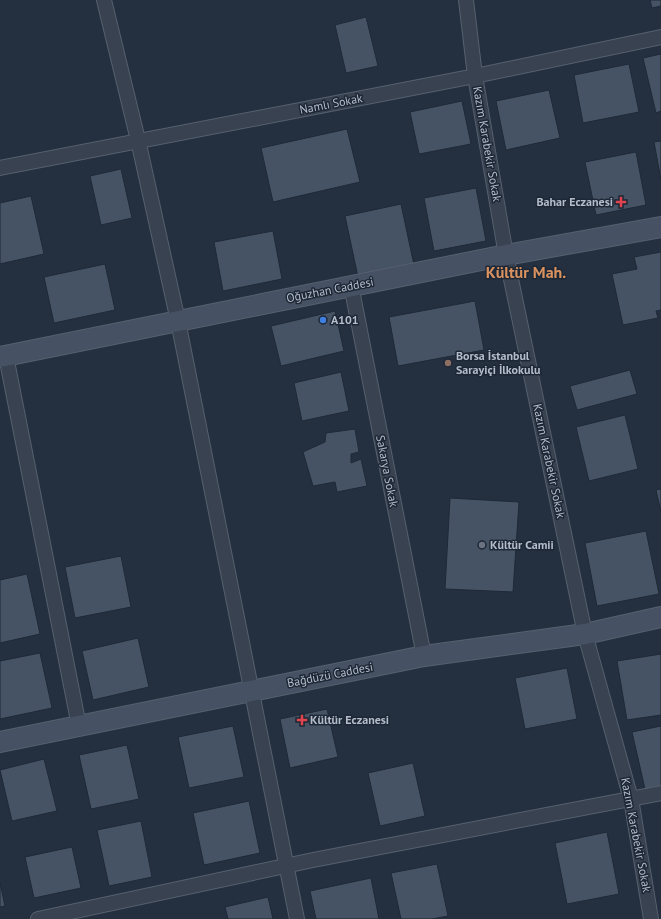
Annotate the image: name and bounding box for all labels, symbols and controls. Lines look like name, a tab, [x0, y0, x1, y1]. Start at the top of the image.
street label: Kazım Karabekir Sokak	[470, 85, 505, 203]
street label: Namlı Sokak	[298, 90, 364, 117]
place label: Bahar Eczanesi	[536, 194, 613, 209]
marker: Bahar Eczanesi	[616, 197, 626, 207]
district label: Kültür Mah.	[486, 262, 566, 282]
street label: Oğuzhan Caddesi	[285, 274, 375, 305]
place label: A101	[331, 312, 359, 327]
marker: A101	[318, 315, 328, 325]
place label: Borsa İstanbul Sarayiçi İlkokulu	[456, 348, 540, 377]
marker: Borsa İstanbul Sarayiçi İlkokulu	[443, 358, 453, 368]
street label: Kazım Karabekir Sokak	[530, 402, 569, 520]
street label: Sakarya Sokak	[373, 434, 402, 508]
place label: Kültür Camii	[490, 537, 554, 552]
marker: Kültür Camii	[477, 540, 487, 550]
street label: Bağdüzü Caddesi	[286, 659, 374, 690]
place label: Kültür Eczanesi	[310, 712, 389, 727]
marker: Kültür Eczanesi	[297, 715, 307, 725]
street label: Kazım Karabekir Sokak	[618, 776, 655, 894]

